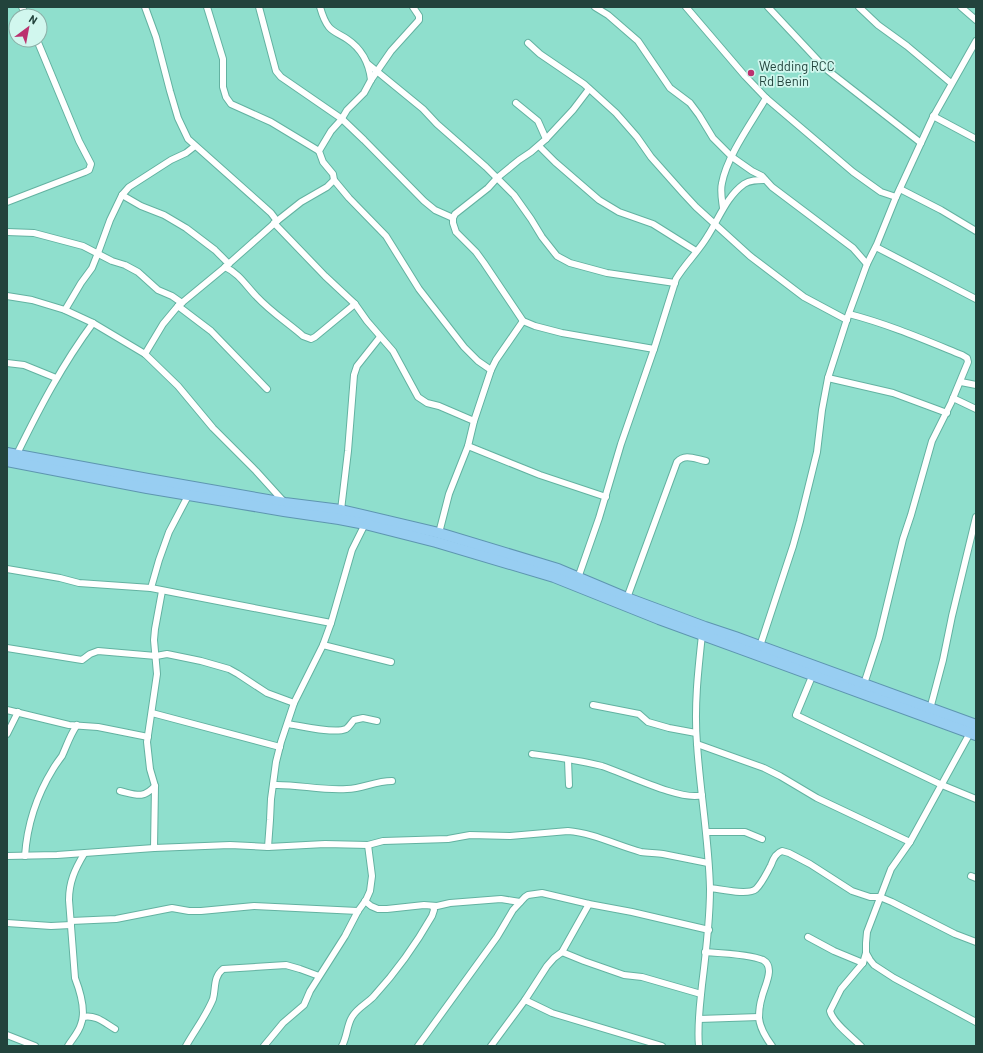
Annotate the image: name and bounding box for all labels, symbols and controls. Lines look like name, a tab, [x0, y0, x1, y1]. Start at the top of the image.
north arrow	[8, 8, 48, 48]
text: N	[27, 12, 40, 27]
place label: Wedding RCC Rd Benin	[759, 58, 835, 89]
marker: Wedding RCC Rd Benin	[746, 68, 756, 78]

